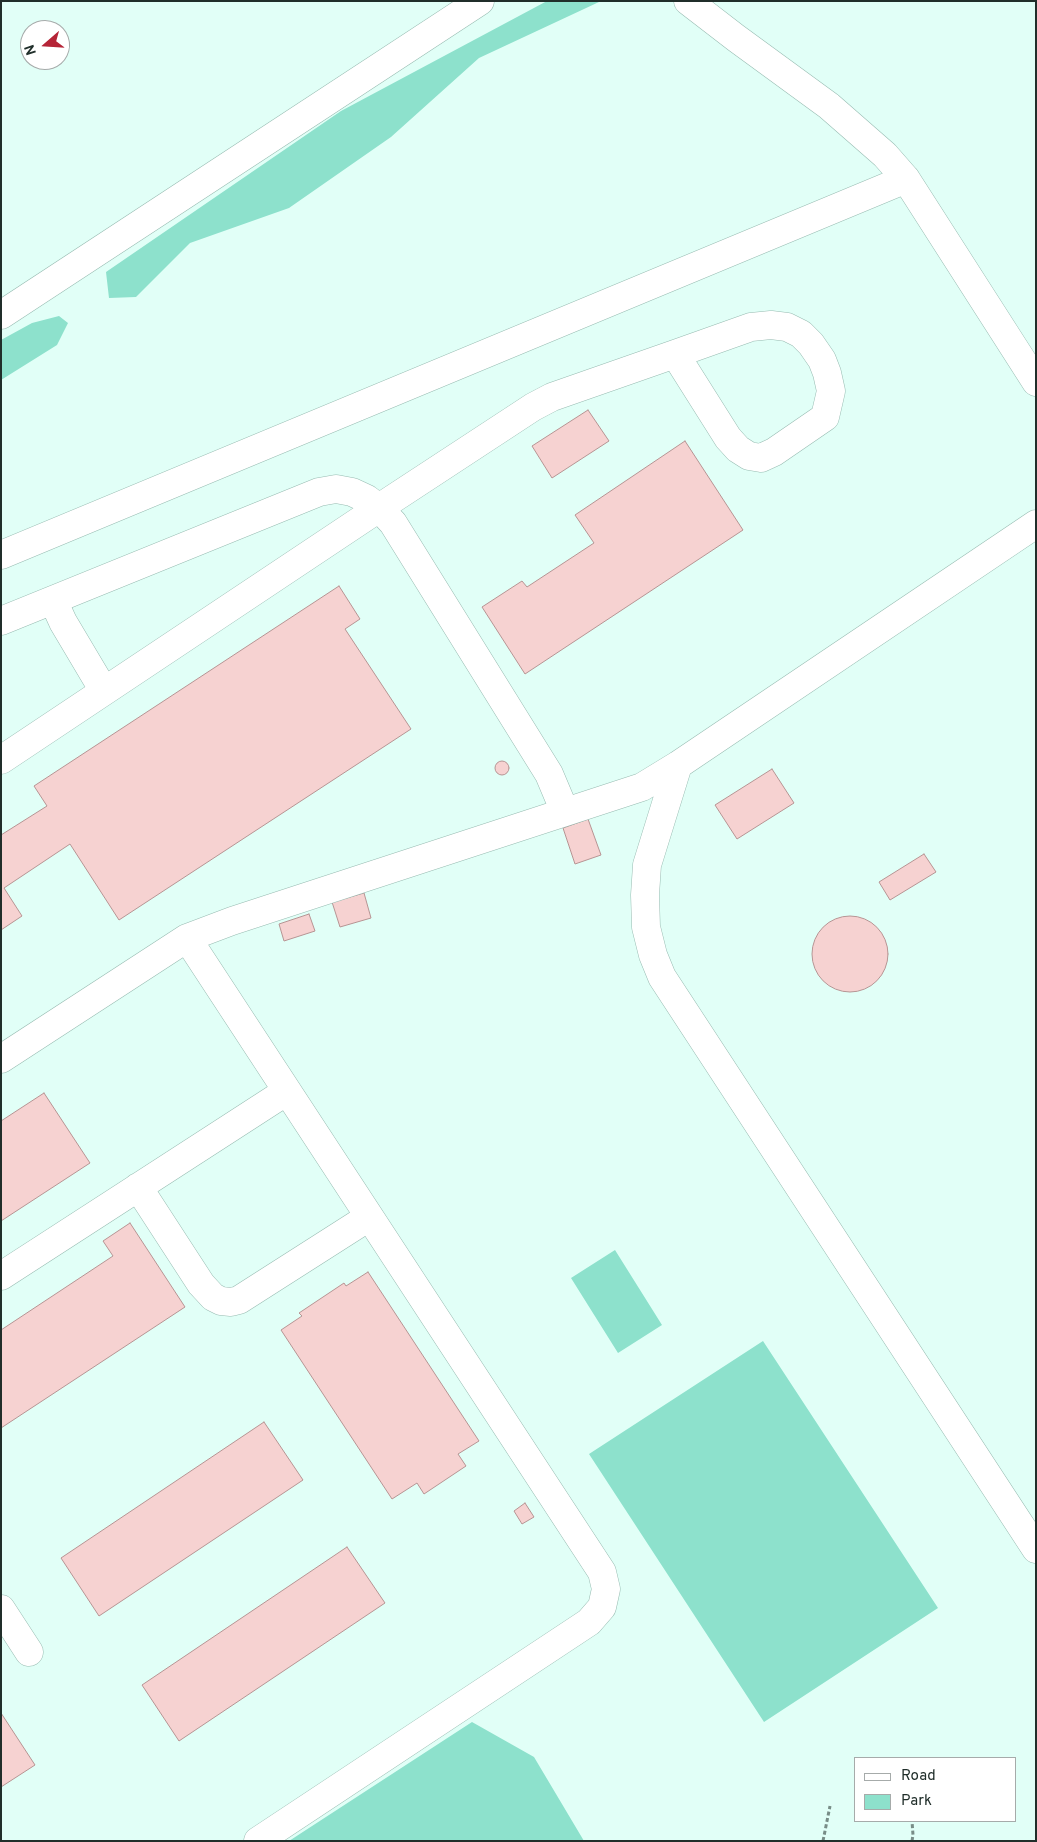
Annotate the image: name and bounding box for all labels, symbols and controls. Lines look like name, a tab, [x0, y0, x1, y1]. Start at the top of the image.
north arrow	[20, 20, 70, 70]
text: N	[22, 42, 41, 57]
legend	[854, 1757, 1017, 1822]
text: Road	[901, 1767, 936, 1786]
text: Park	[901, 1792, 932, 1811]

